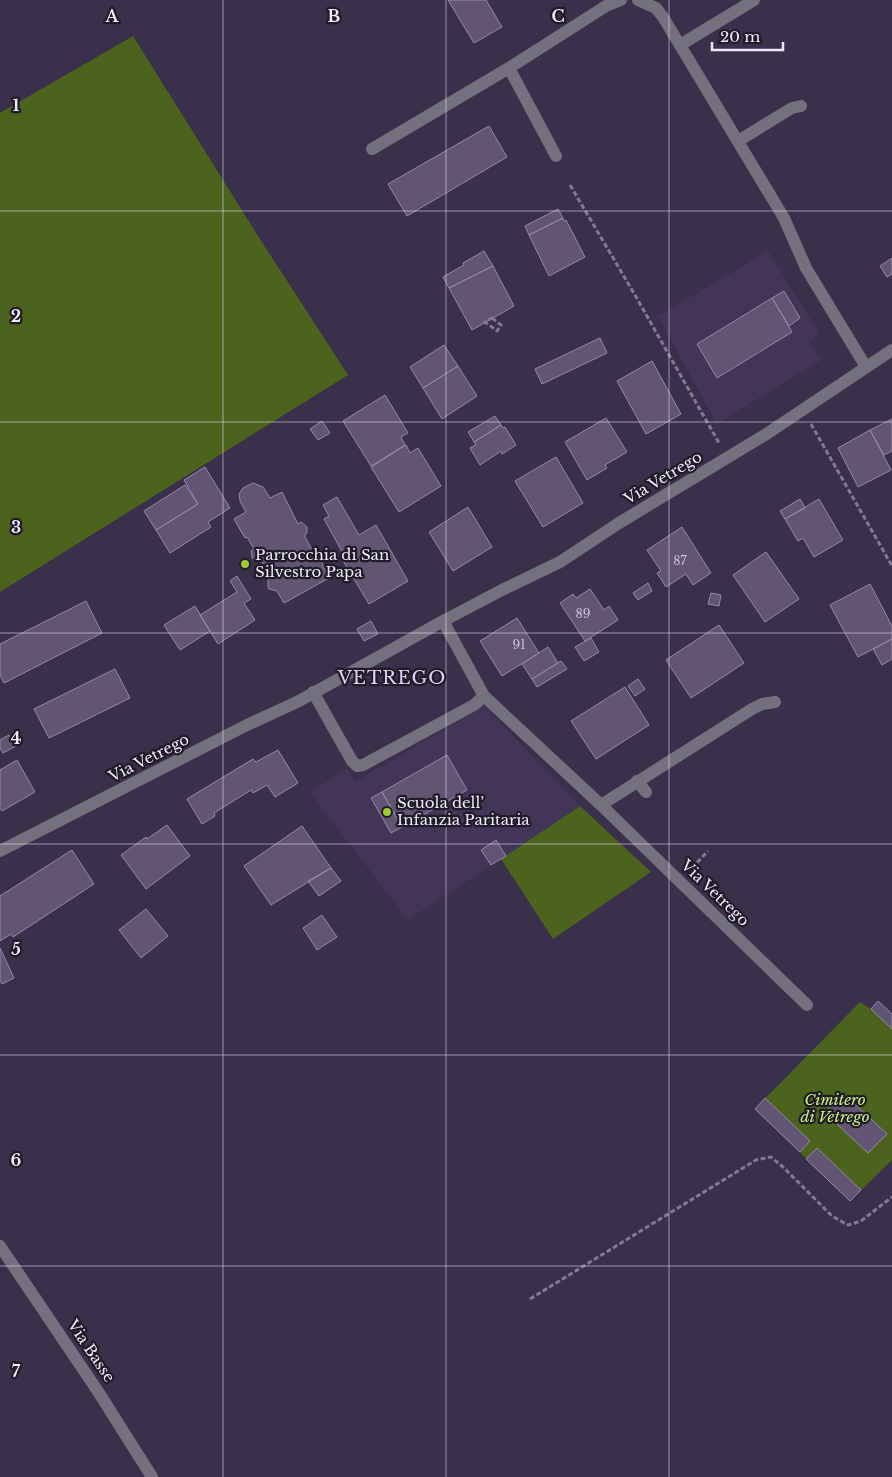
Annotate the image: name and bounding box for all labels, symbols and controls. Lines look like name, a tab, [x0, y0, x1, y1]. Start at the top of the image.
text: A	[105, 6, 120, 26]
text: B	[328, 6, 341, 26]
text: C	[551, 6, 565, 26]
scale bar	[712, 20, 783, 52]
text: 20 m	[720, 27, 760, 46]
text: 1	[13, 95, 20, 115]
text: 2	[11, 306, 21, 326]
street label: Via Vetrego	[619, 447, 705, 509]
text: 3	[11, 517, 21, 537]
place label: Parrocchia di San Silvestro Papa	[255, 545, 389, 581]
house number: 87	[673, 553, 688, 568]
marker: Parrocchia di San Silvestro Papa	[239, 558, 251, 570]
house number: 89	[576, 606, 591, 621]
house number: 91	[512, 637, 526, 652]
district label: VETREGO	[337, 667, 446, 689]
text: 4	[11, 728, 21, 748]
street label: Via Vetrego	[105, 729, 192, 786]
place label: Scuola dell’ Infanzia Paritaria	[397, 793, 530, 829]
marker: Scuola dell’ Infanzia Paritaria	[381, 806, 393, 818]
street label: Via Vetrego	[677, 855, 754, 930]
text: 5	[11, 939, 21, 959]
park label: Cimitero di Vetrego	[801, 1090, 870, 1126]
text: 6	[11, 1150, 22, 1170]
street label: Via Basse	[63, 1315, 119, 1386]
text: 7	[12, 1361, 21, 1381]

